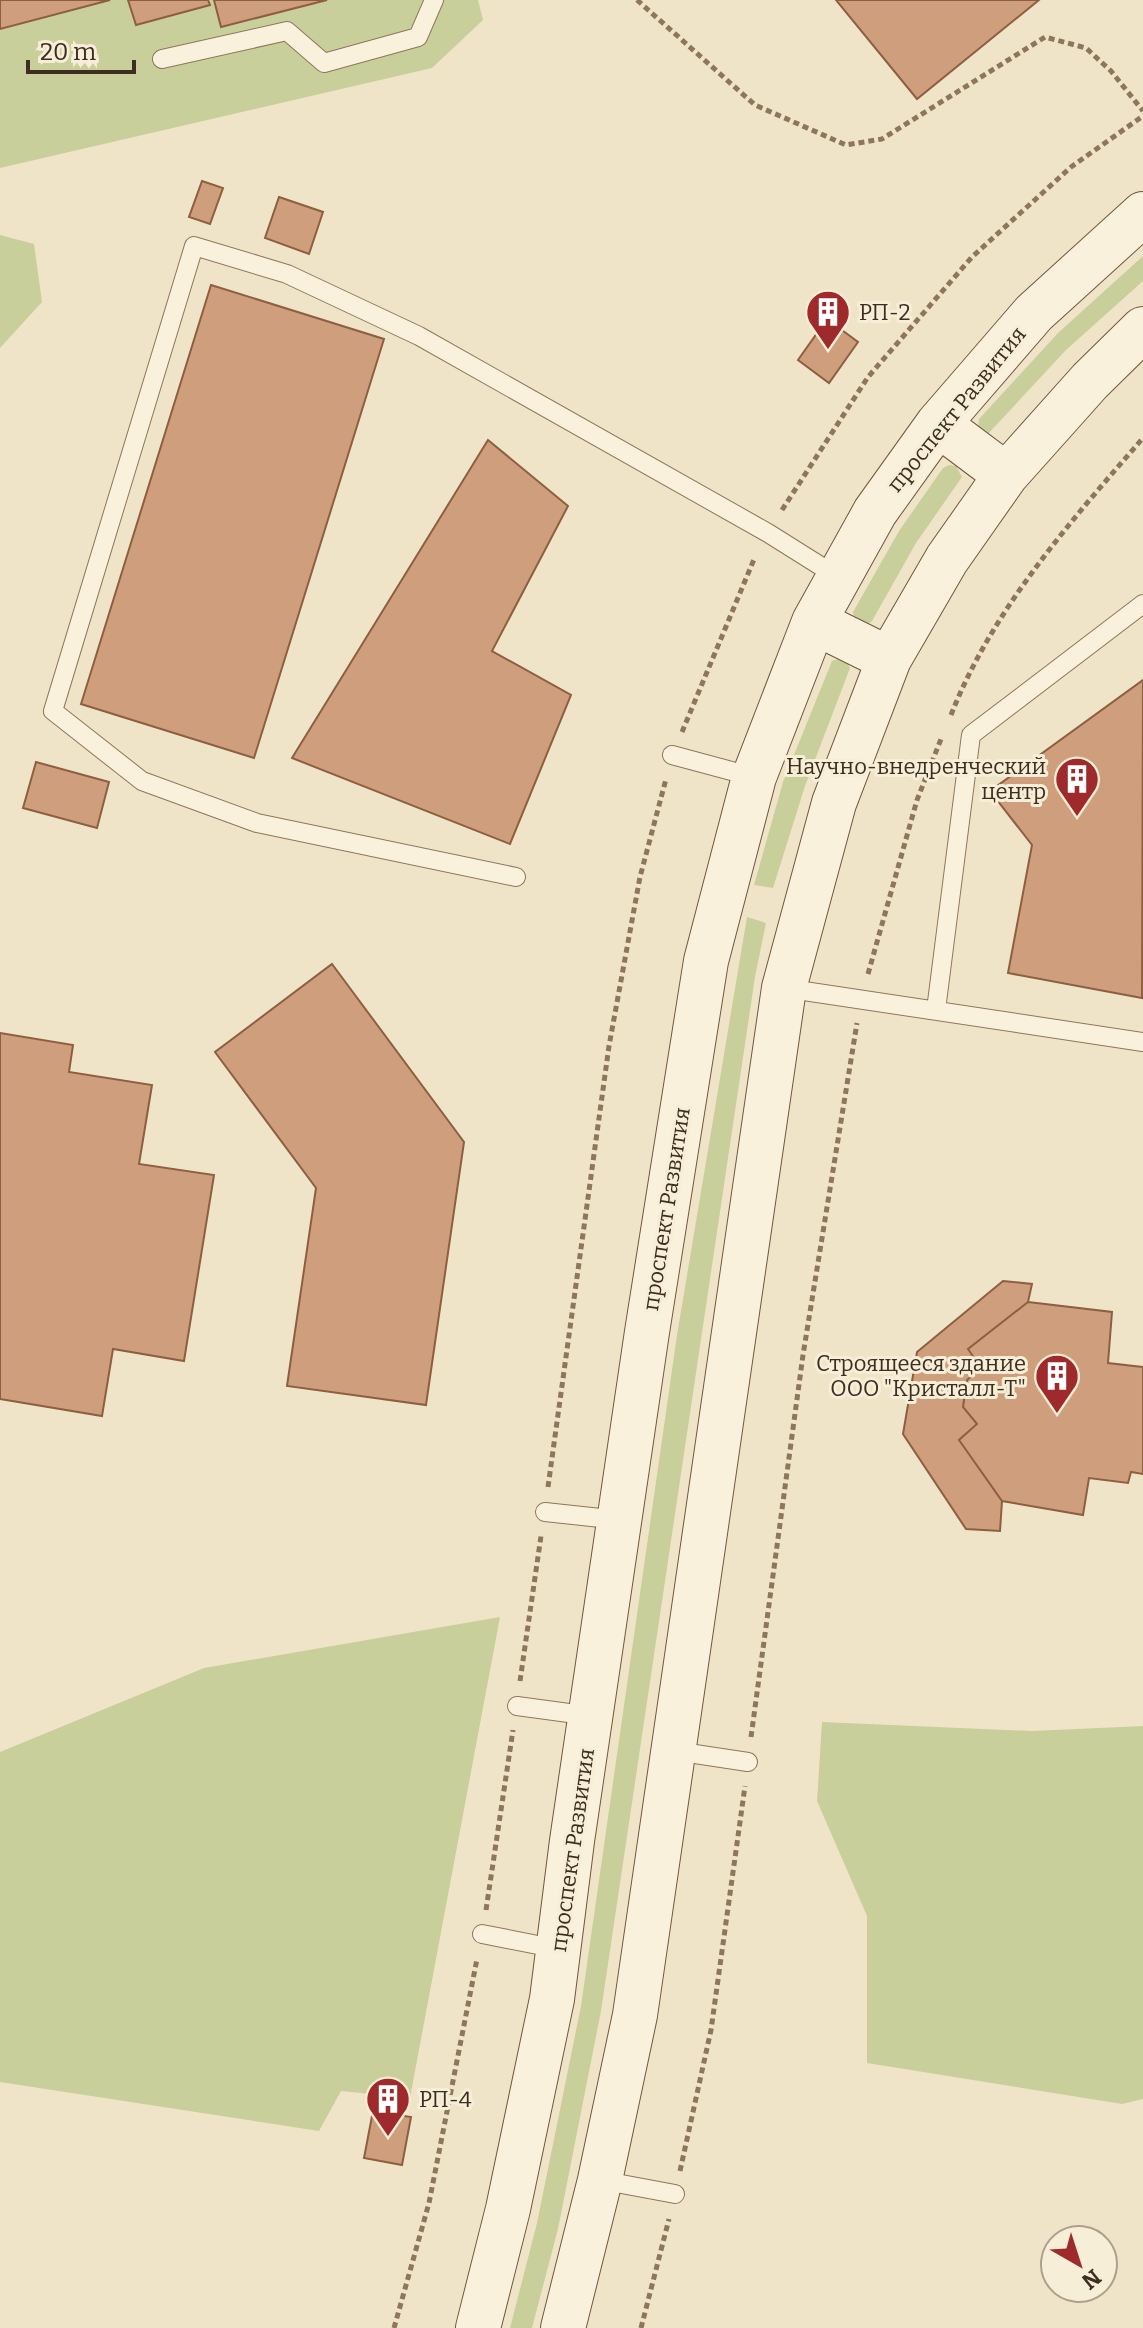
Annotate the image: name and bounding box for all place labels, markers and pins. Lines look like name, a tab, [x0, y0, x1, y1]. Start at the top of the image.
building icon: РП-2	[804, 288, 852, 351]
place label: РП-2	[859, 299, 910, 326]
place label: Научно-внедренческий центр	[786, 753, 1046, 805]
building icon: Научно-внедренческий центр	[1053, 755, 1101, 818]
place label: Строящееся здание ООО "Кристалл-Т"	[816, 1350, 1026, 1402]
building icon: Строящееся здание ООО "Кристалл-Т"	[1033, 1352, 1081, 1415]
building icon: РП-4	[364, 2075, 412, 2138]
place label: РП-4	[419, 2086, 472, 2113]

